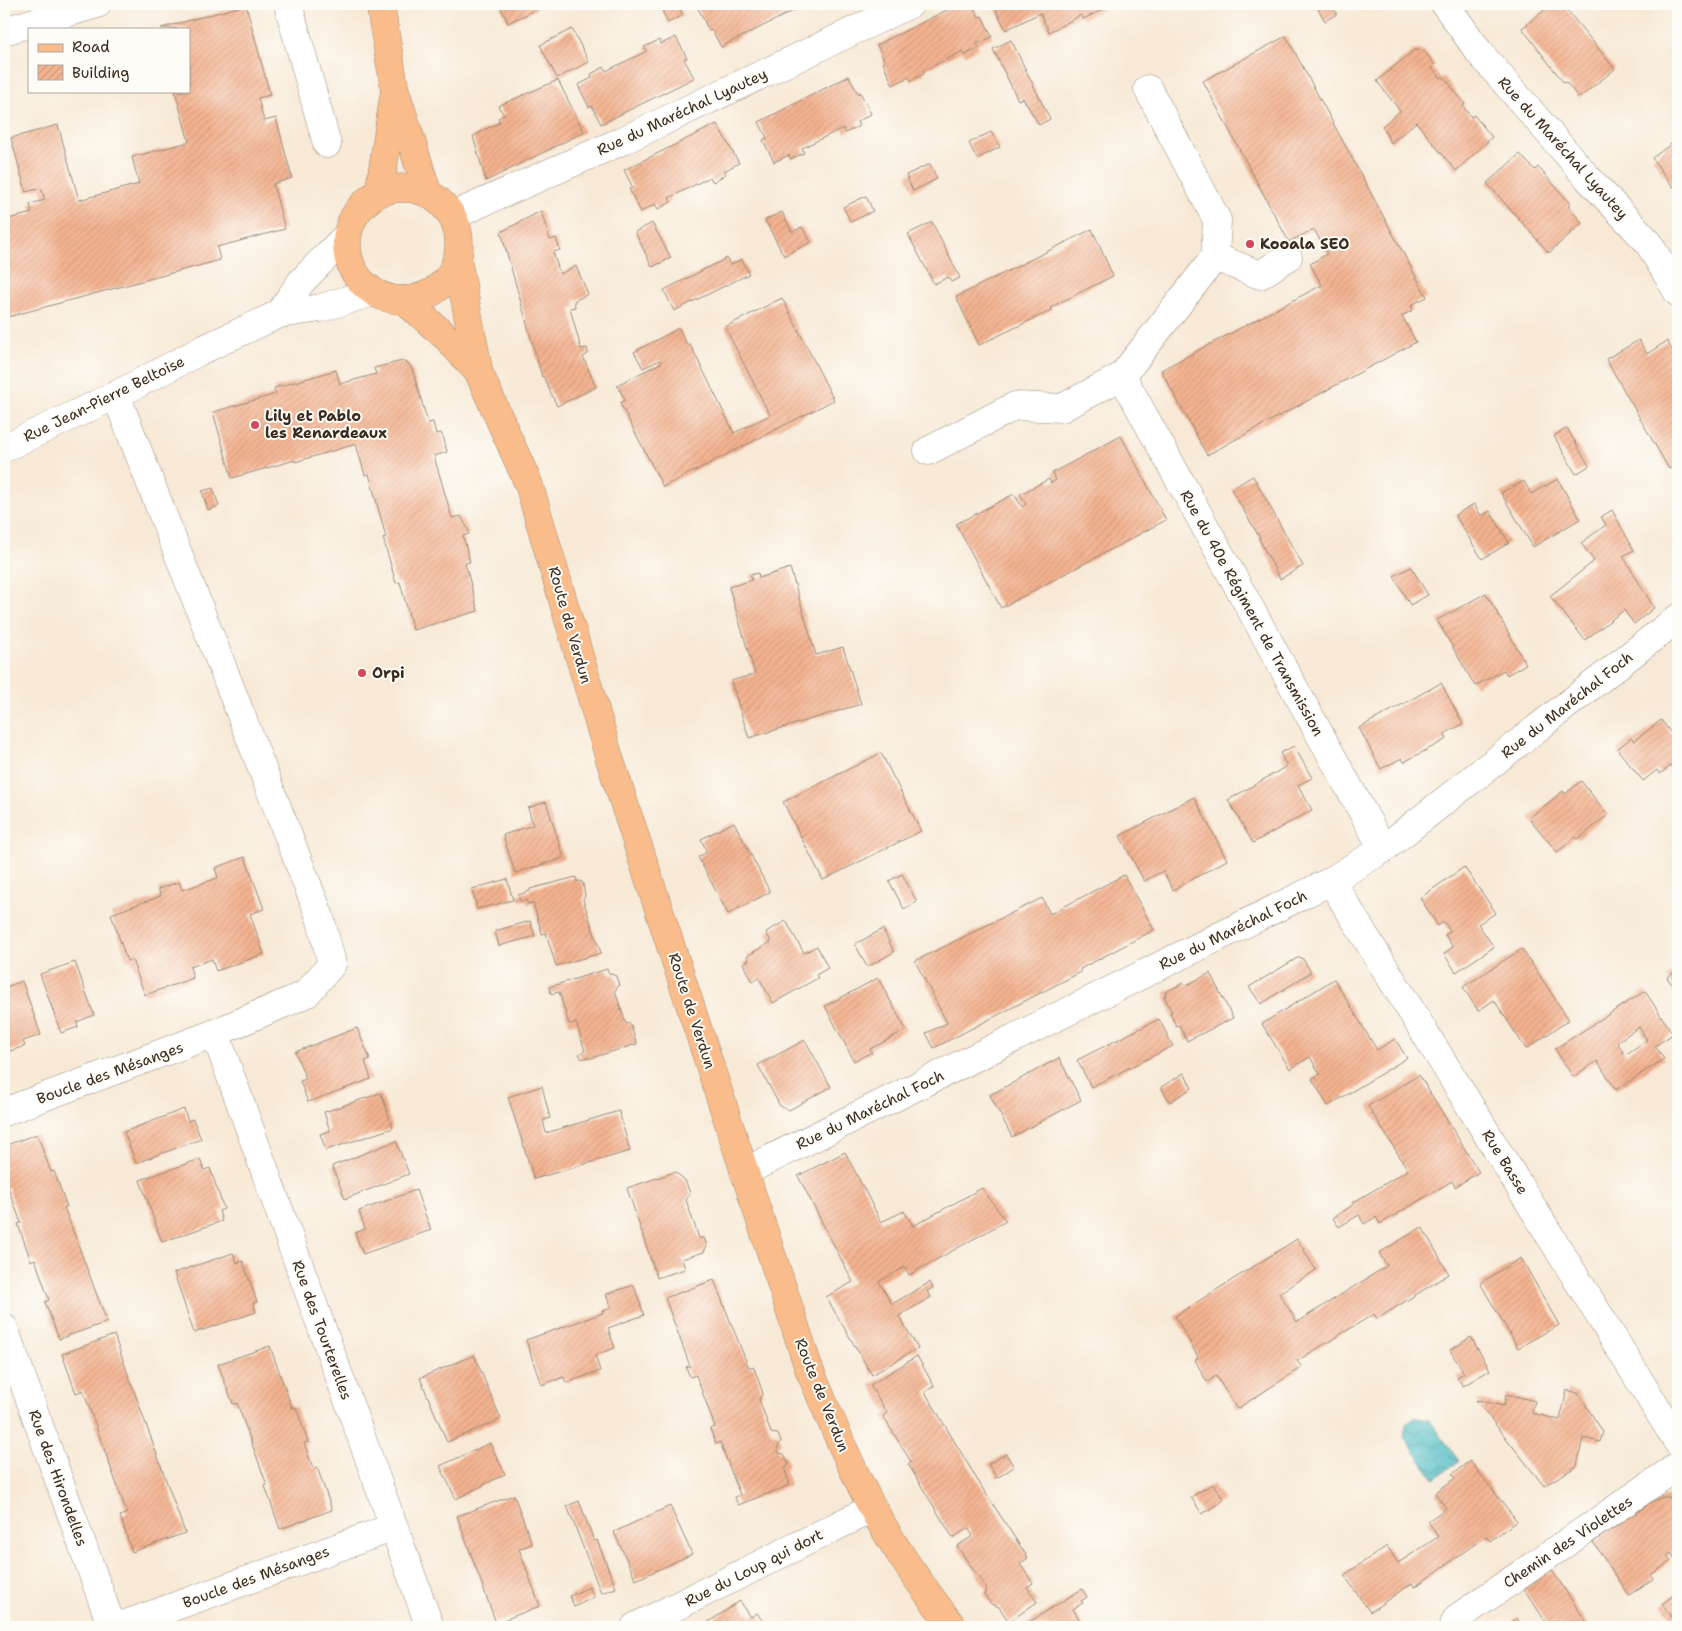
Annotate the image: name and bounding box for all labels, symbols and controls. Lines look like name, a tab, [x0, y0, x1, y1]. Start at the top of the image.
legend	[28, 28, 190, 92]
text: Road	[72, 37, 110, 57]
text: Building	[72, 63, 129, 83]
street label: Rue du Maréchal Lyautey	[594, 64, 770, 160]
street label: Rue du Maréchal Lyautey	[1493, 72, 1633, 224]
place label: Kooala SEO	[1260, 234, 1349, 254]
marker: Kooala SEO	[1244, 238, 1256, 250]
street label: Rue Jean-Pierre Beltoise	[20, 351, 188, 447]
place label: Lily et Pablo les Renardeaux	[265, 406, 387, 443]
marker: Lily et Pablo les Renardeaux	[249, 419, 261, 431]
street label: Rue du 40e Régiment de Transmission	[1176, 486, 1328, 740]
street label: Route de Verdun	[544, 564, 596, 686]
street label: Rue du Maréchal Foch	[1497, 647, 1637, 763]
place label: Orpi	[372, 663, 405, 683]
marker: Orpi	[356, 667, 368, 679]
street label: Rue du Maréchal Foch	[1156, 885, 1310, 975]
street label: Route de Verdun	[664, 950, 720, 1072]
street label: Boucle des Mésanges	[34, 1037, 186, 1109]
street label: Rue du Maréchal Foch	[793, 1065, 947, 1155]
street label: Rue Basse	[1477, 1126, 1533, 1198]
street label: Rue des Tourterelles	[287, 1257, 357, 1403]
street label: Route de Verdun	[790, 1335, 854, 1455]
street label: Rue des Hirondelles	[24, 1407, 92, 1549]
street label: Chemin des Violettes	[1499, 1491, 1637, 1593]
street label: Rue du Loup qui dort	[682, 1524, 826, 1612]
street label: Boucle des Mésanges	[180, 1541, 332, 1613]

